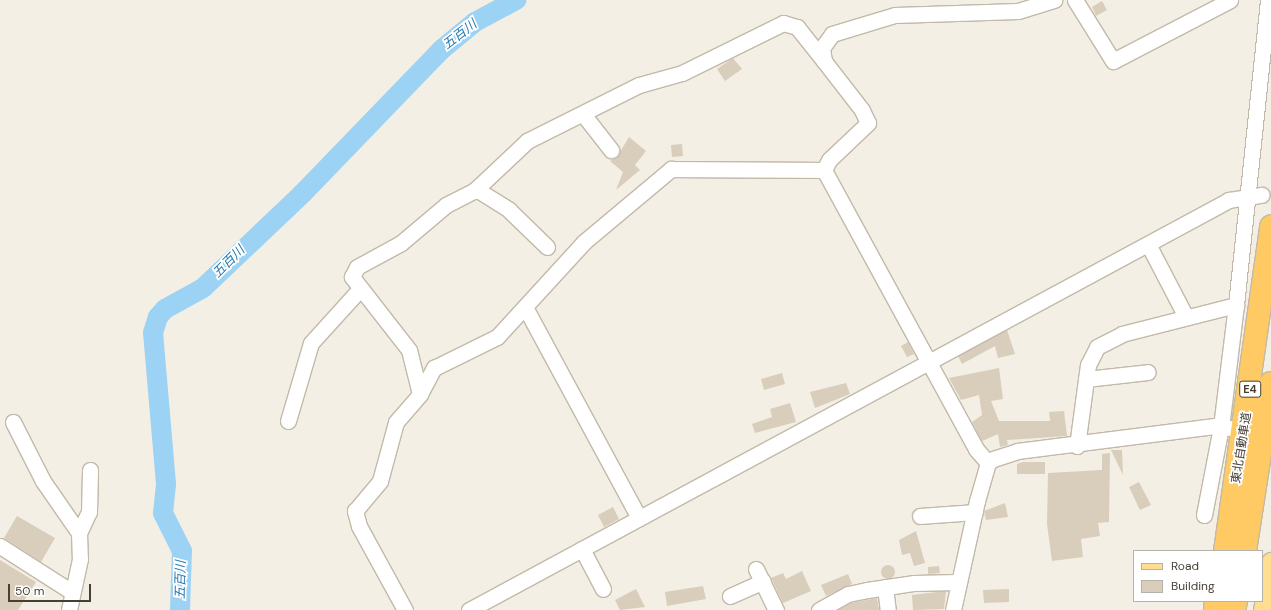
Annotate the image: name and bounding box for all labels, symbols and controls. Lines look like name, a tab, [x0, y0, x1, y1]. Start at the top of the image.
water label: 五百川	[440, 17, 480, 53]
water label: 五百川	[210, 243, 248, 281]
road number: E4	[1239, 380, 1261, 398]
street label: 東北自動車道	[1229, 411, 1255, 485]
legend	[1133, 550, 1263, 602]
text: Road	[1171, 558, 1199, 574]
water label: 五百川	[173, 560, 189, 600]
scale bar	[10, 576, 93, 602]
text: Building	[1171, 578, 1215, 594]
text: 50 m	[15, 583, 44, 599]

